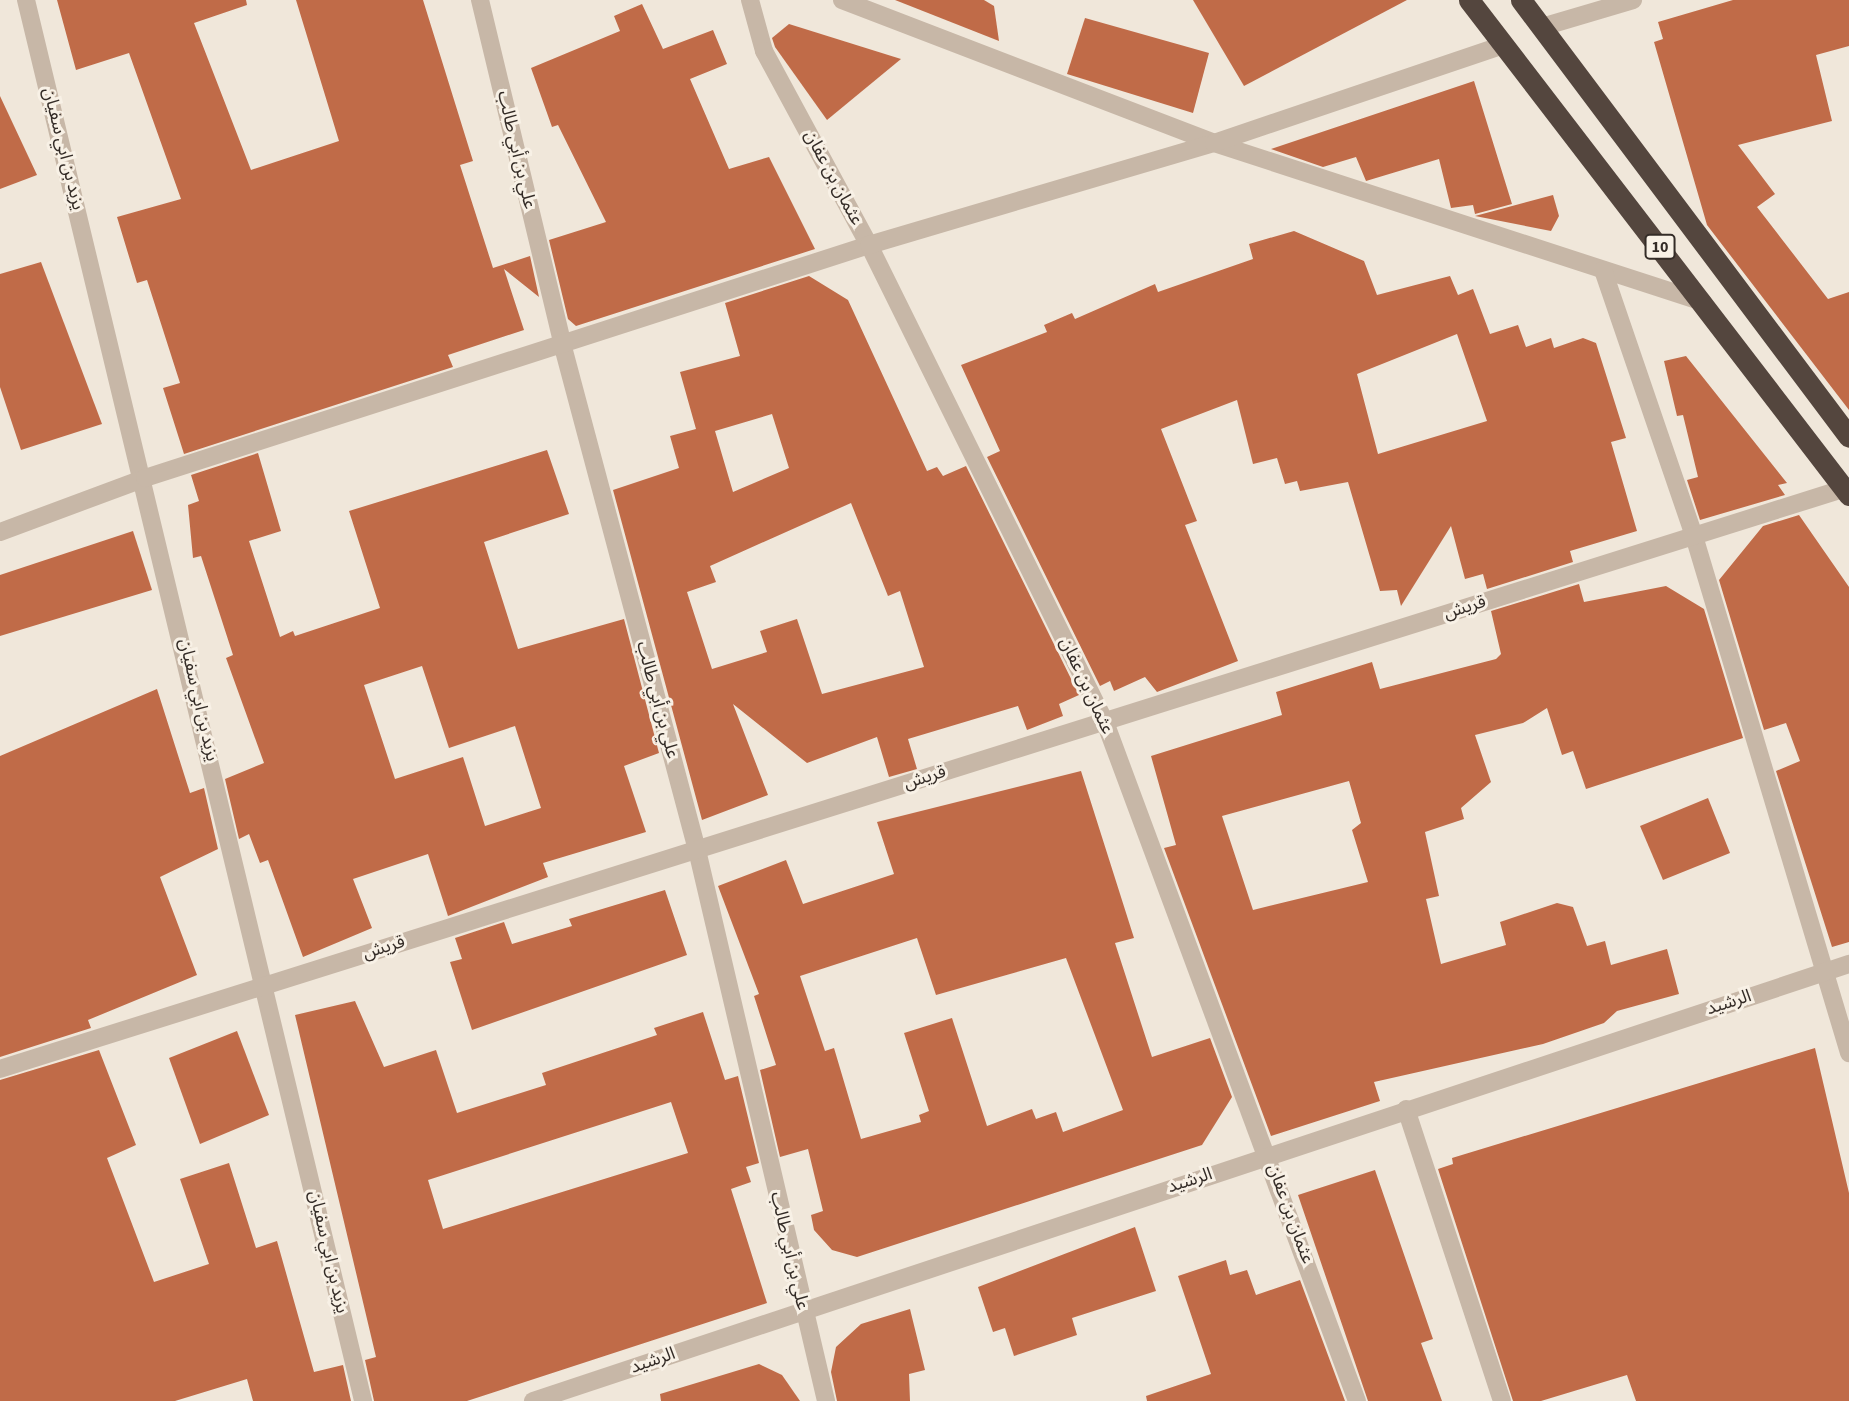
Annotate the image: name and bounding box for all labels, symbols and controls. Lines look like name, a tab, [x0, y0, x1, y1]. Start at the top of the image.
street label: يزيد بن ابي سفيان	[37, 86, 89, 212]
street label: علي بن أبي طالب	[492, 89, 540, 211]
street label: عثمان بن عفان	[799, 127, 867, 229]
road number: 10	[1644, 234, 1676, 260]
street label: قريش	[1441, 591, 1489, 625]
street label: عثمان بن عفان	[1054, 634, 1118, 738]
street label: يزيد بن ابي سفيان	[173, 636, 223, 764]
street label: علي بن أبي طالب	[631, 639, 683, 761]
street label: قريش	[901, 761, 949, 795]
street label: قريش	[360, 931, 408, 965]
street label: الرشيد	[1704, 986, 1754, 1020]
street label: عثمان بن عفان	[1262, 1161, 1318, 1267]
street label: الرشيد	[1165, 1164, 1215, 1198]
street label: يزيد بن ابي سفيان	[303, 1188, 353, 1316]
street label: علي بن أبي طالب	[765, 1190, 813, 1312]
street label: الرشيد	[628, 1343, 678, 1379]

